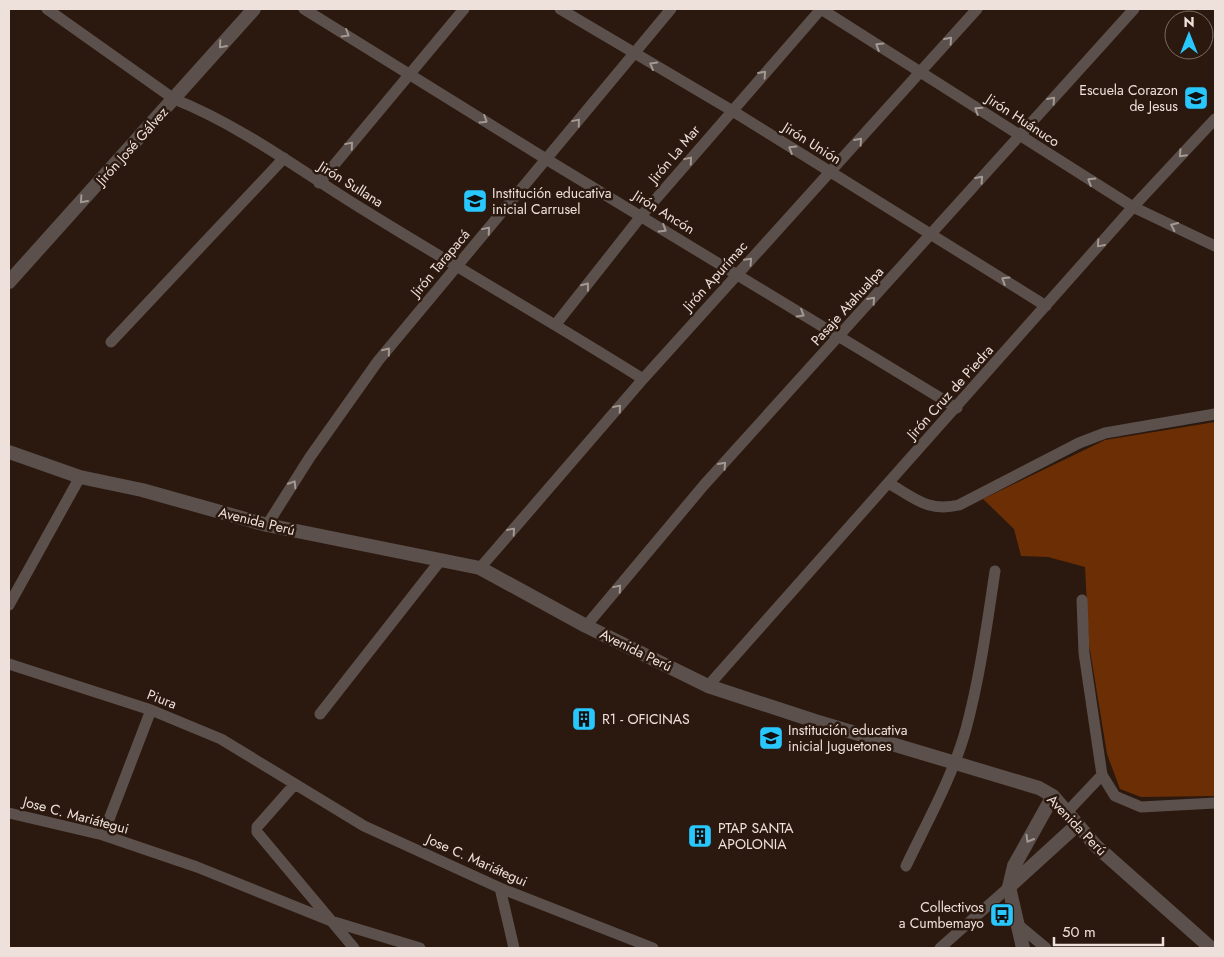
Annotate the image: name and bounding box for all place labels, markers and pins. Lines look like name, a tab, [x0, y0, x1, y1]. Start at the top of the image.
place label: Escuela Corazon de Jesus	[1079, 80, 1178, 116]
school or university icon: Escuela Corazon de Jesus	[1183, 85, 1209, 111]
place label: Institución educativa inicial Carrusel	[492, 183, 612, 219]
school or university icon: Institución educativa inicial Carrusel	[462, 188, 488, 214]
building icon: R1 - OFICINAS	[571, 706, 597, 732]
place label: R1 - OFICINAS	[602, 709, 690, 729]
place label: Institución educativa inicial Juguetones	[788, 720, 908, 756]
school or university icon: Institución educativa inicial Juguetones	[758, 725, 784, 751]
place label: PTAP SANTA APOLONIA	[718, 818, 794, 854]
building icon: PTAP SANTA APOLONIA	[687, 823, 713, 849]
place label: Collectivos a Cumbemayo	[899, 897, 984, 933]
bus stop icon: Collectivos a Cumbemayo	[989, 902, 1015, 928]

